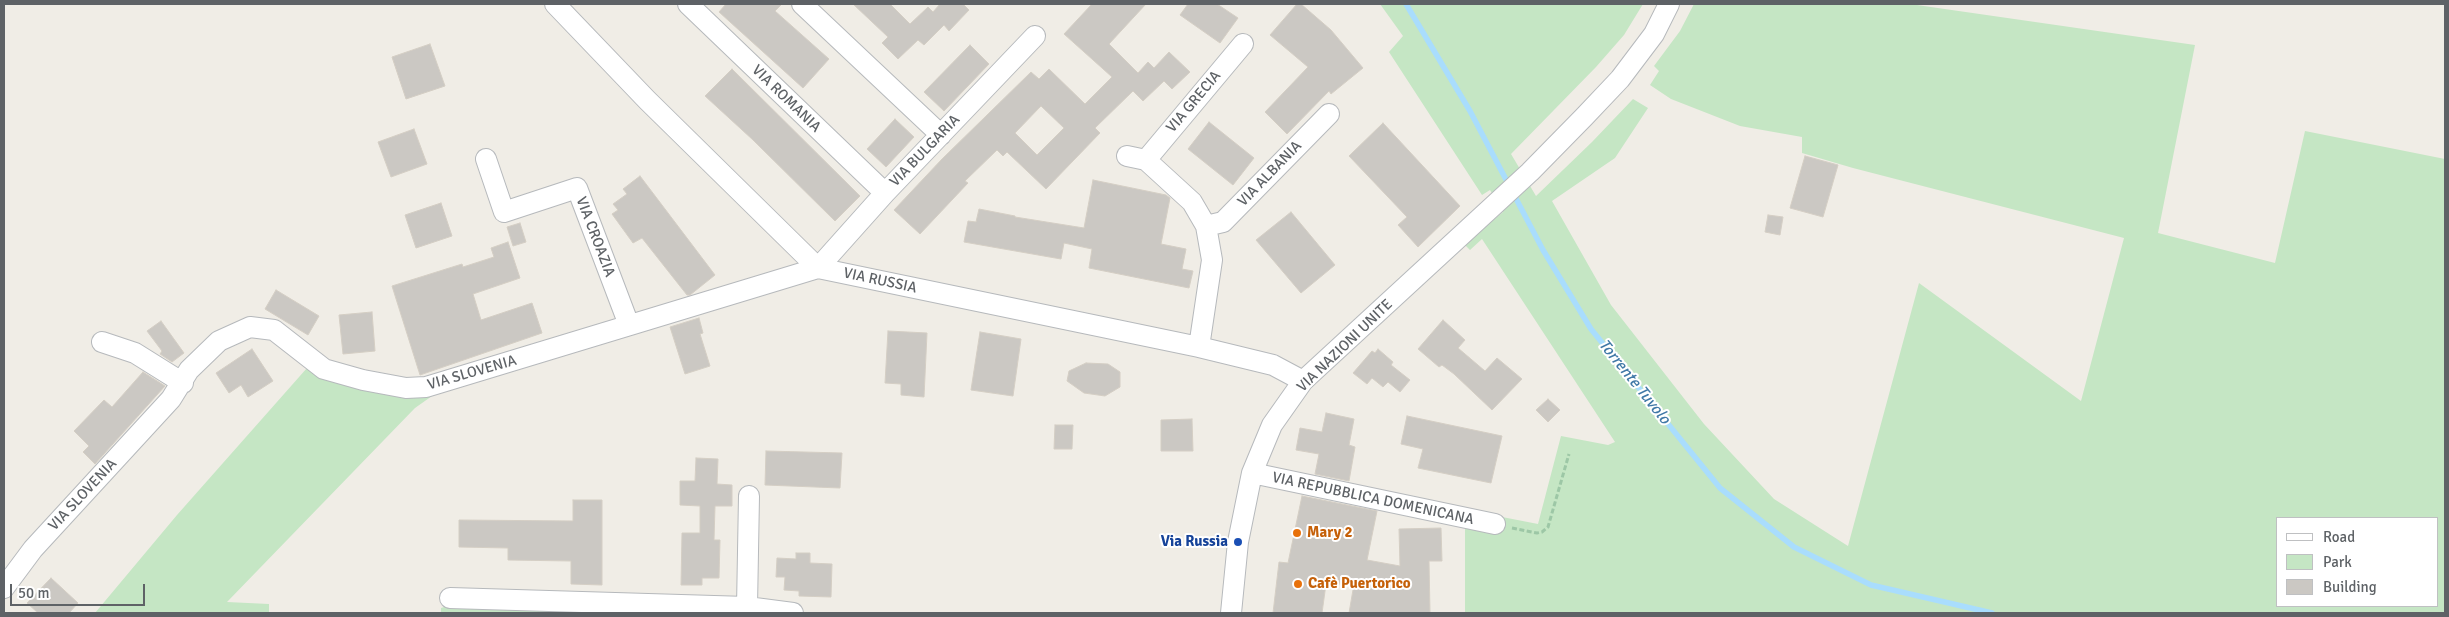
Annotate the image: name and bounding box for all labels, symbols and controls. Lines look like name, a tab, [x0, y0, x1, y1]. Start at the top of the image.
street label: VIA ROMANIA	[748, 62, 824, 136]
street label: VIA GRECIA	[1163, 67, 1225, 137]
street label: VIA BULGARIA	[886, 111, 964, 191]
street label: VIA ALBANIA	[1234, 137, 1306, 211]
street label: VIA CROAZIA	[572, 194, 618, 280]
street label: VIA RUSSIA	[842, 264, 918, 298]
street label: VIA NAZIONI UNITE	[1293, 296, 1397, 396]
water label: Torrente Tuvolo	[1594, 336, 1674, 428]
street label: VIA SLOVENIA	[425, 352, 519, 394]
street label: VIA SLOVENIA	[45, 455, 121, 535]
street label: VIA REPUBBLICA DOMENICANA	[1271, 469, 1475, 529]
legend	[2276, 517, 2439, 607]
place label: Mary 2	[1307, 524, 1353, 542]
marker: Mary 2	[1291, 527, 1303, 539]
text: Road	[2323, 528, 2355, 546]
place label: Via Russia	[1161, 533, 1228, 551]
marker: Via Russia	[1232, 536, 1244, 548]
text: Park	[2323, 553, 2352, 571]
scale bar	[12, 574, 148, 606]
place label: Cafè Puertorico	[1308, 575, 1411, 593]
marker: Cafè Puertorico	[1292, 578, 1304, 590]
text: Building	[2323, 578, 2377, 596]
text: 50 m	[18, 584, 49, 602]

